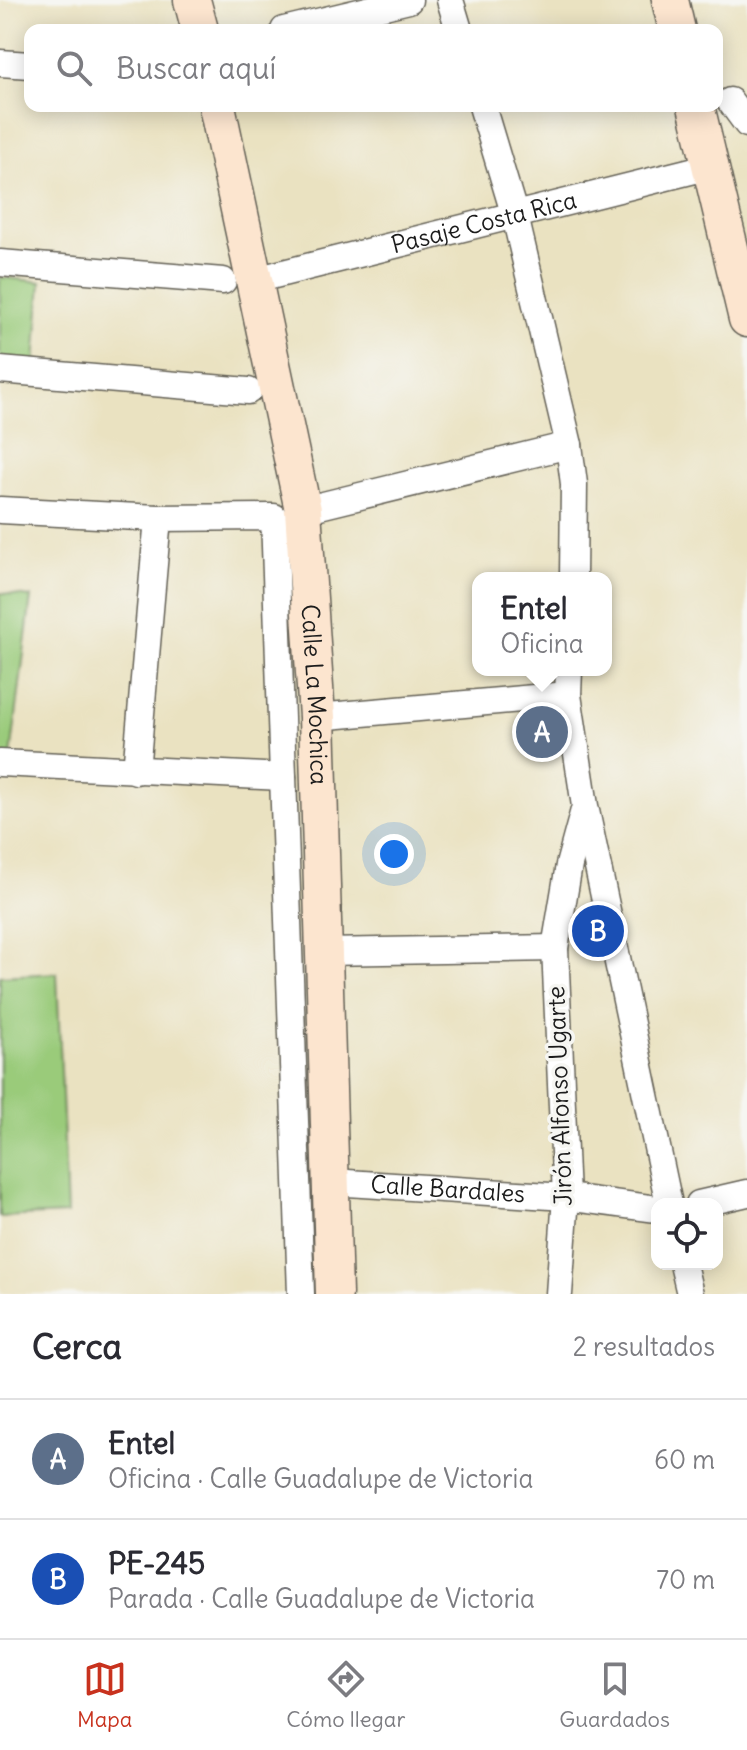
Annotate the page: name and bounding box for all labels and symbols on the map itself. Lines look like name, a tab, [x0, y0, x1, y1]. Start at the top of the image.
street label: Pasaje Costa Rica	[388, 184, 580, 259]
street label: Calle La Mochica	[295, 603, 335, 785]
pin: A	[516, 702, 568, 762]
your location	[374, 834, 414, 874]
pin: B	[572, 901, 624, 961]
street label: Jirón Alfonso Ugarte	[540, 986, 578, 1207]
street label: Calle Bardales	[370, 1169, 526, 1208]

